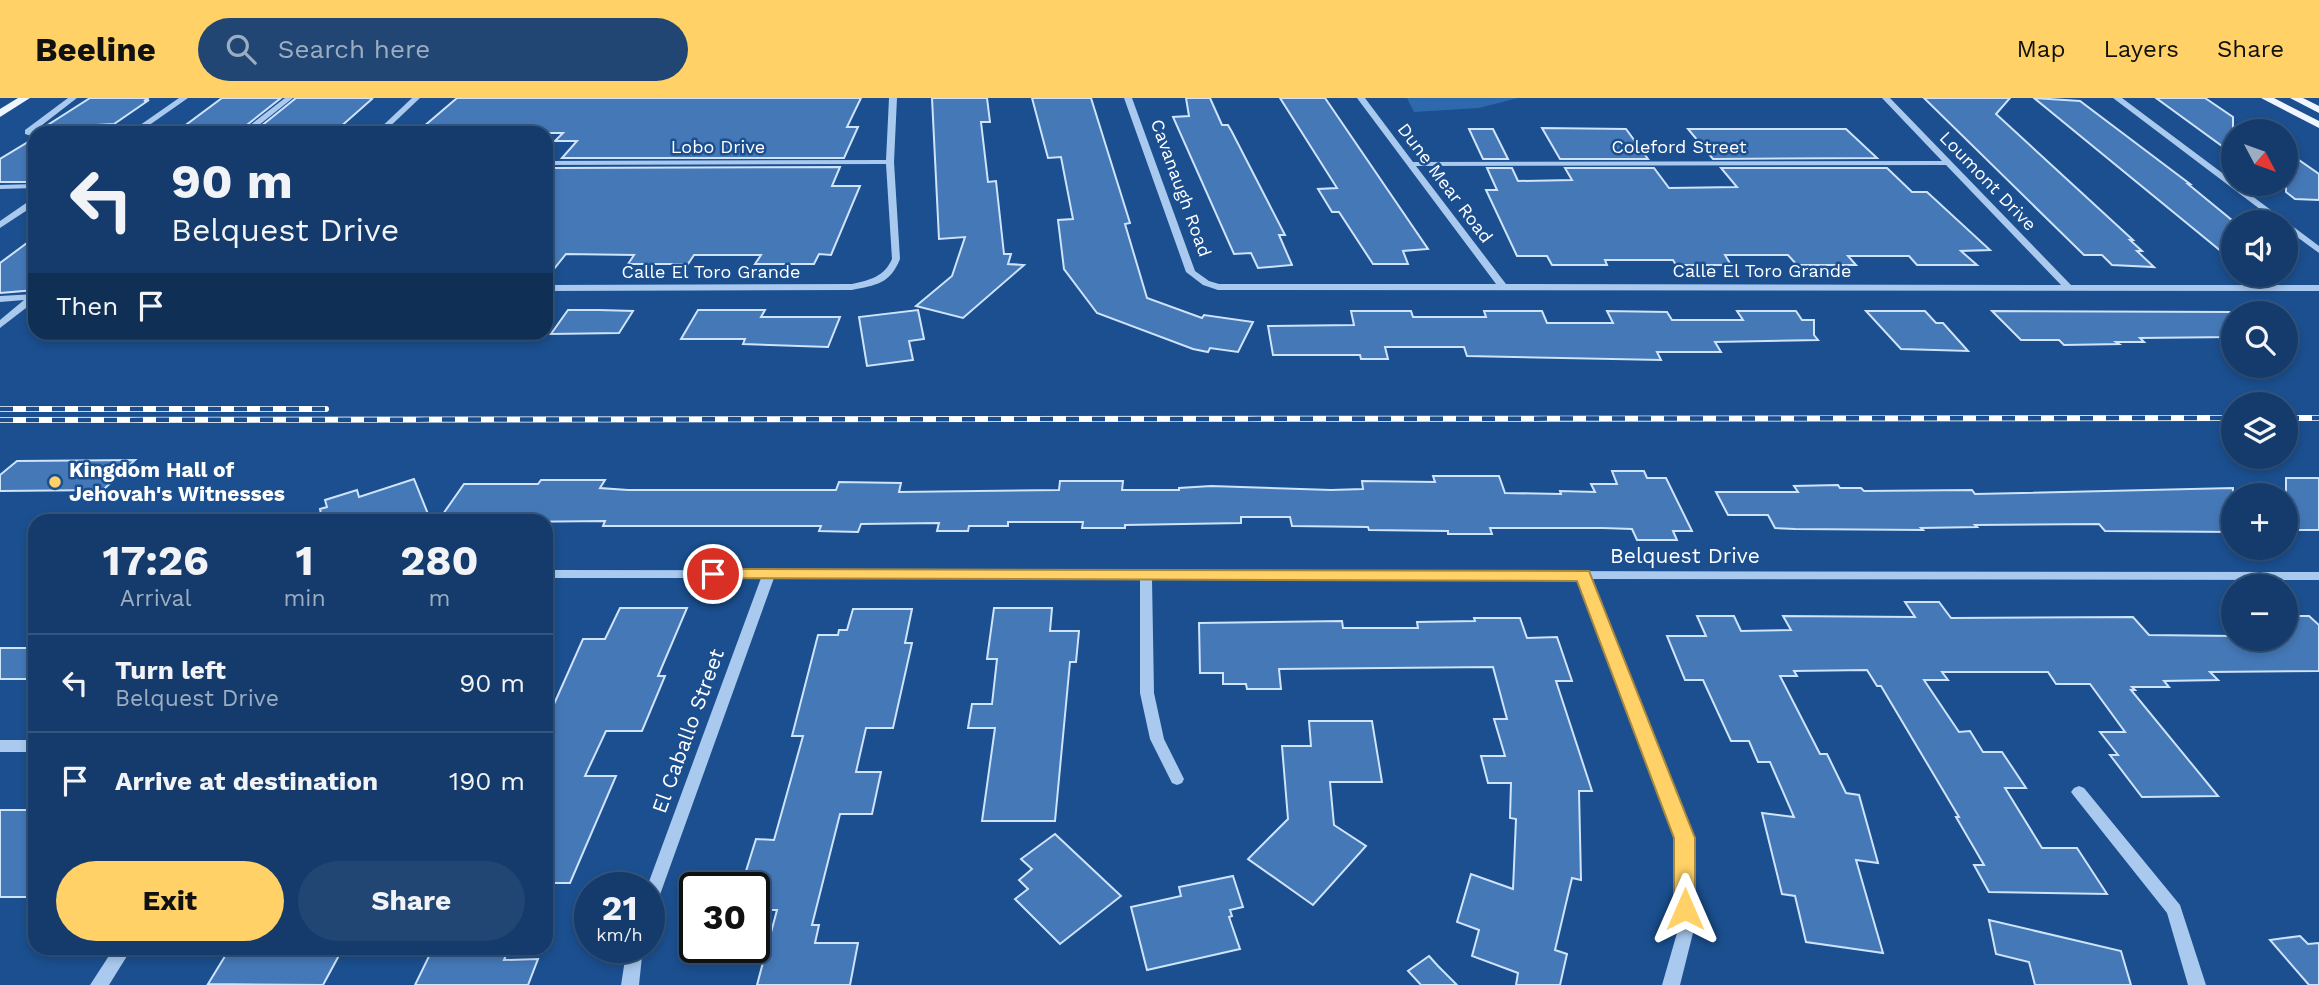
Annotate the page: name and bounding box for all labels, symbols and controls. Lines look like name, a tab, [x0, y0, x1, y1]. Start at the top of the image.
search box	[198, 18, 688, 81]
text: Beeline	[35, 30, 156, 69]
icon: search	[222, 30, 260, 68]
text: Search here	[278, 34, 430, 64]
text: Map	[2017, 35, 2065, 63]
text: Layers	[2103, 35, 2179, 63]
text: Share	[2217, 35, 2284, 63]
street label: Cavanaugh Road	[1147, 116, 1216, 259]
street label: Dune Mear Road	[1394, 119, 1497, 247]
north arrow	[2221, 119, 2298, 196]
map controls	[2221, 119, 2298, 651]
street label: Loumont Drive	[1936, 127, 2041, 235]
street label: Lobo Drive	[671, 136, 765, 157]
street label: Coleford Street	[1611, 136, 1747, 157]
text: 90 m	[171, 152, 293, 210]
icon: left	[56, 154, 147, 245]
button: sound	[2221, 210, 2298, 287]
text: Belquest Drive	[171, 211, 399, 249]
street label: Calle El Toro Grande	[1673, 260, 1851, 281]
street label: Calle El Toro Grande	[622, 261, 800, 282]
icon: arrive	[132, 287, 170, 325]
text: Then	[56, 291, 118, 321]
button: search	[2221, 301, 2298, 378]
button: layers	[2221, 392, 2298, 469]
place label: Kingdom Hall of Jehovah's Witnesses	[69, 457, 285, 506]
marker: Kingdom Hall of Jehovah's Witnesses	[47, 474, 63, 490]
button: +	[2221, 483, 2298, 560]
text: 17:26	[102, 536, 209, 585]
text: 1	[295, 536, 314, 585]
text: 280	[400, 536, 479, 585]
street label: Belquest Drive	[1610, 543, 1760, 568]
pin	[683, 544, 743, 604]
icon: arrive	[694, 555, 732, 593]
button: −	[2221, 574, 2298, 651]
text: Arrival	[120, 585, 192, 612]
text: min	[283, 585, 326, 612]
text: m	[428, 585, 450, 612]
street label: El Caballo Street	[646, 645, 729, 817]
text: Turn left	[115, 655, 226, 685]
icon: left	[56, 664, 94, 702]
text: 90 m	[459, 668, 525, 698]
text: Belquest Drive	[115, 685, 279, 712]
icon: arrive	[56, 762, 94, 800]
text: Arrive at destination	[115, 766, 378, 796]
text: 190 m	[449, 766, 525, 796]
button: Exit	[56, 861, 284, 941]
button: Share	[298, 861, 525, 941]
speed limit sign: 30	[679, 872, 770, 963]
position arrow	[1648, 872, 1722, 946]
text: 21	[602, 887, 637, 929]
text: km/h	[596, 924, 643, 945]

